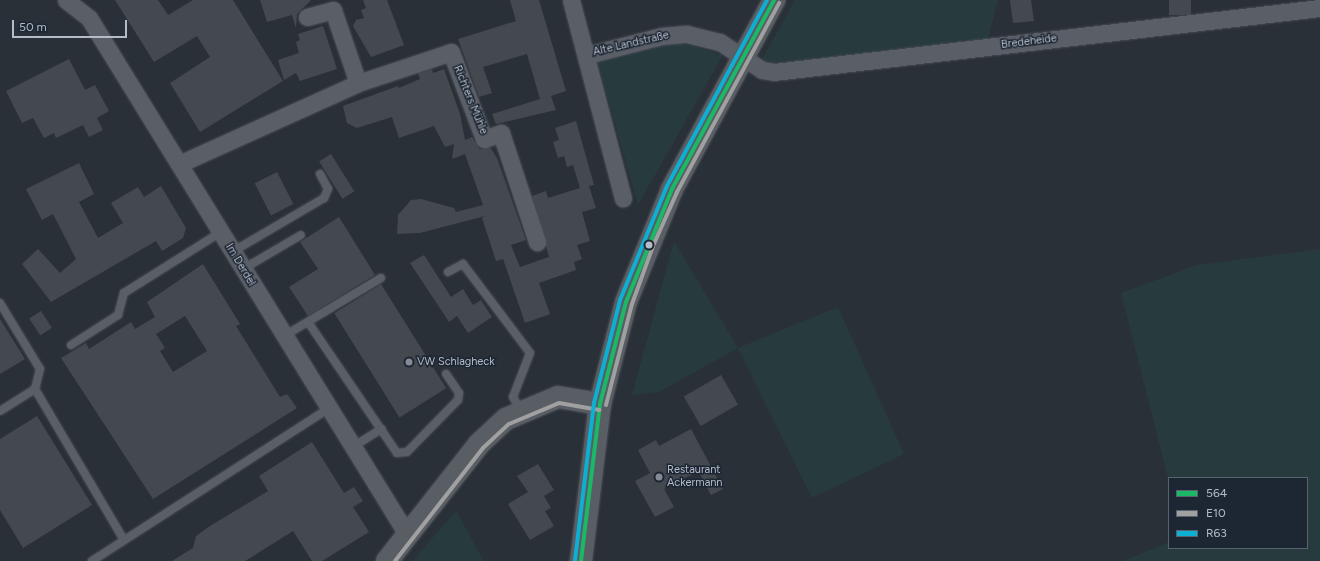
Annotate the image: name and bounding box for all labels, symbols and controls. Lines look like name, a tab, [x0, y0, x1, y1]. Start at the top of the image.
scale bar	[14, 12, 129, 38]
text: 50 m	[19, 20, 47, 34]
street label: Alte Landstraße	[592, 29, 670, 59]
street label: Bredeheide	[1000, 32, 1058, 52]
street label: Richters Mühle	[450, 64, 490, 136]
unlabelled marker	[644, 240, 654, 250]
street label: Im Derdel	[222, 241, 258, 289]
place label: VW Schlagheck	[417, 355, 495, 369]
marker: VW Schlagheck	[404, 357, 414, 367]
place label: Restaurant Ackermann	[667, 464, 723, 490]
marker: Restaurant Ackermann	[654, 472, 664, 482]
legend	[1168, 477, 1308, 549]
text: 564	[1206, 486, 1227, 500]
text: E10	[1206, 506, 1226, 520]
text: R63	[1206, 526, 1227, 540]

